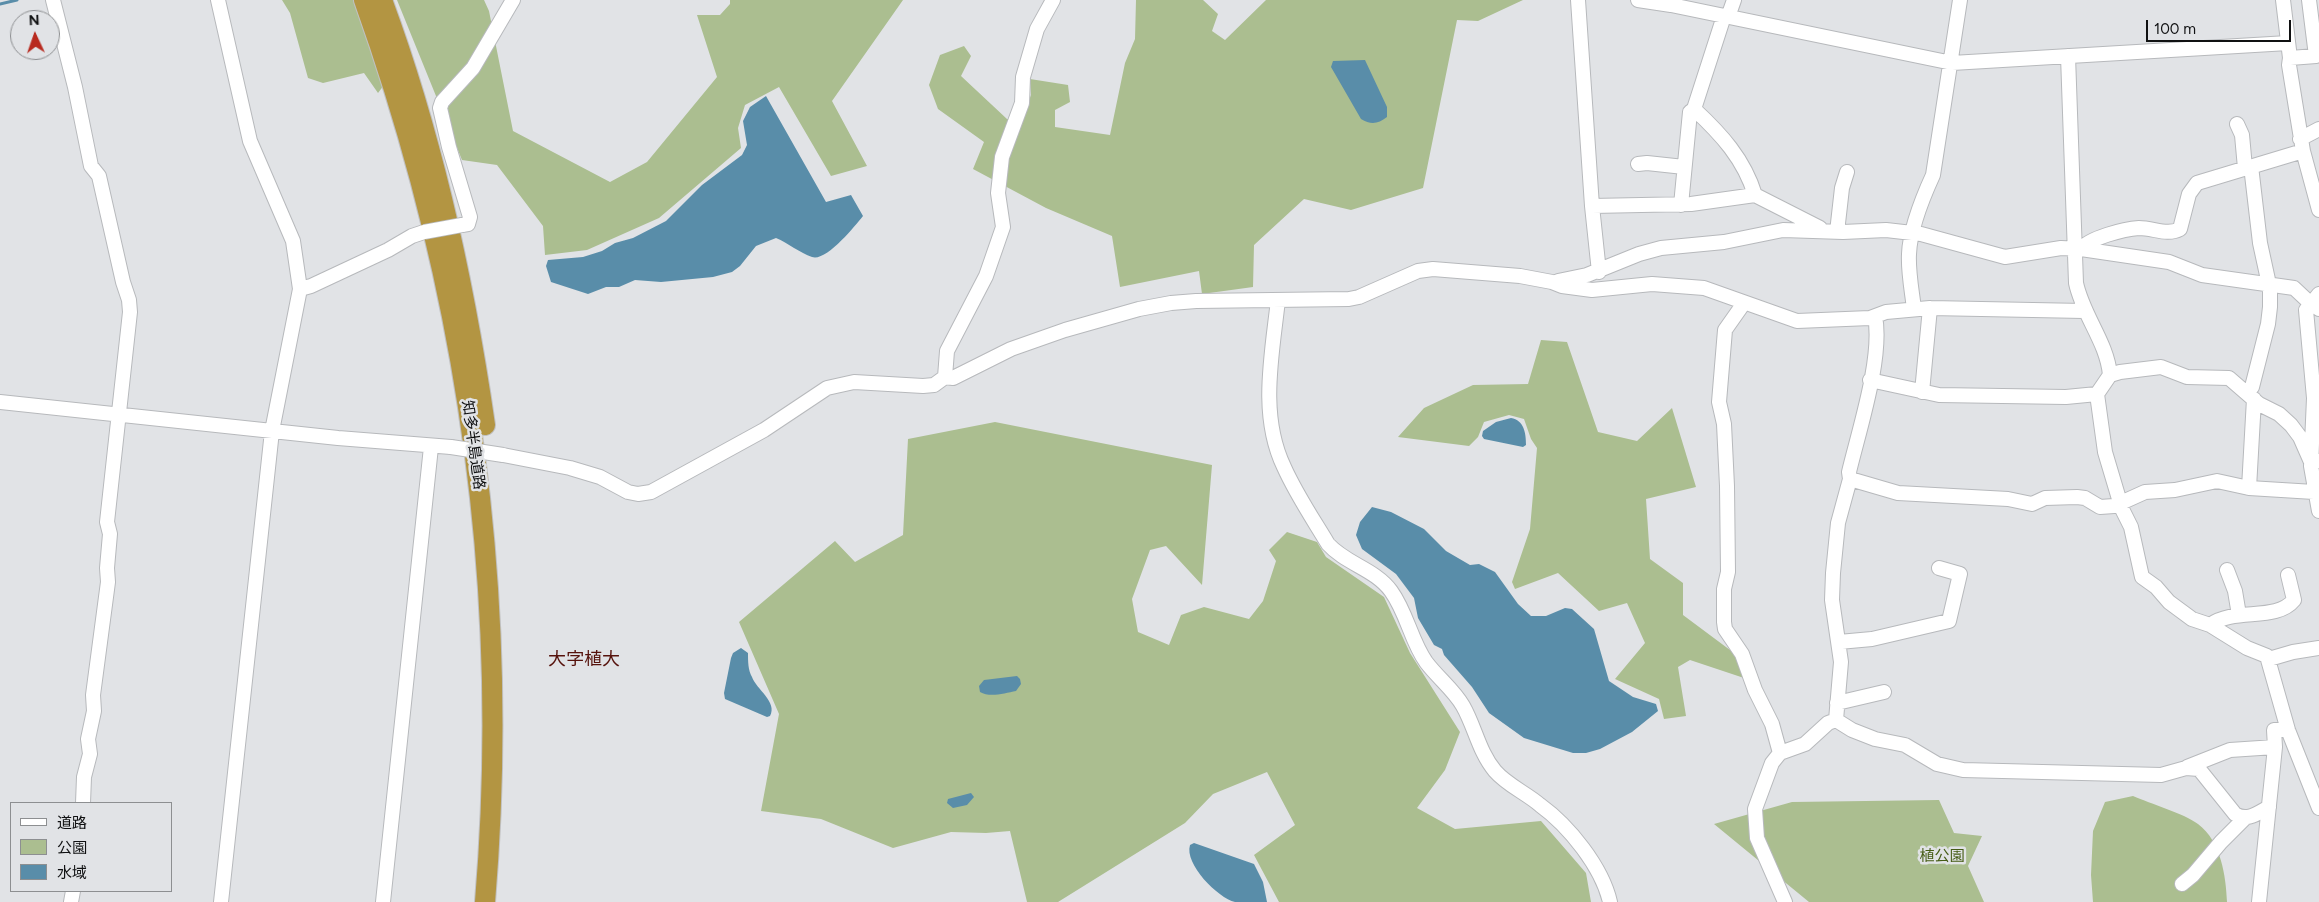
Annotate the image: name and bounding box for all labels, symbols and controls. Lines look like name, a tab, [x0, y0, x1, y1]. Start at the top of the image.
north arrow	[10, 10, 60, 60]
scale bar	[2149, 10, 2294, 42]
text: N	[28, 12, 40, 29]
text: 100 m	[2154, 20, 2196, 38]
street label: 知多半島道路	[458, 399, 488, 491]
district label: 大字植大	[548, 649, 620, 671]
legend	[10, 802, 172, 892]
text: 道路	[57, 814, 87, 832]
text: 公園	[57, 839, 87, 857]
park label: 植公園	[1920, 848, 1964, 866]
text: 水域	[57, 864, 87, 882]

